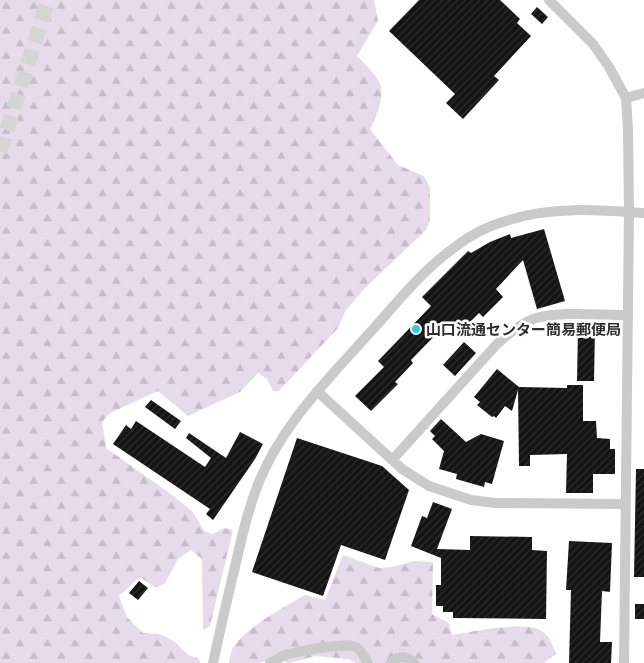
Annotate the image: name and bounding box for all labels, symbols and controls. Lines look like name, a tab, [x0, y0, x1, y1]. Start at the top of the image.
place label: 山口流通センター簡易郵便局	[426, 320, 621, 339]
marker: 山口流通センター簡易郵便局	[410, 323, 422, 335]

